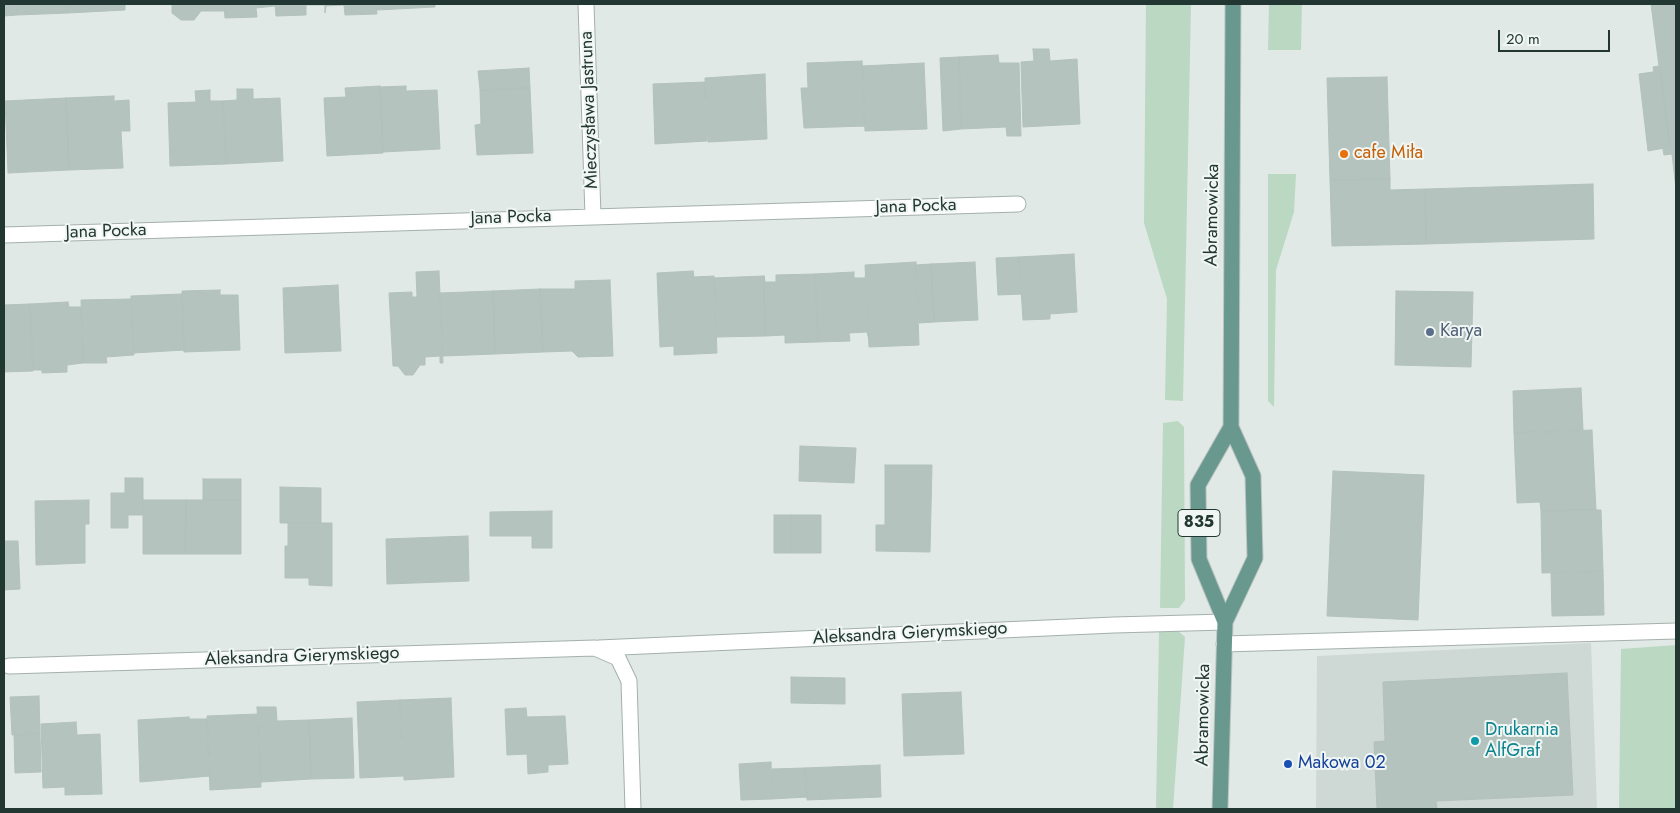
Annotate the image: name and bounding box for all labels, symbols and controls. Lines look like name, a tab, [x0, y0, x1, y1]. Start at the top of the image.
scale bar	[1500, 20, 1612, 52]
text: 20 m	[1506, 28, 1540, 50]
street label: Mieczysława Jastruna	[576, 31, 604, 189]
place label: cafe Miła	[1354, 143, 1423, 165]
marker: cafe Miła	[1338, 148, 1350, 160]
street label: Abramowicka	[1201, 163, 1225, 267]
street label: Jana Pocka	[875, 195, 957, 219]
street label: Jana Pocka	[470, 206, 552, 230]
street label: Jana Pocka	[65, 220, 147, 244]
place label: Karya	[1440, 321, 1482, 343]
marker: Karya	[1424, 326, 1436, 338]
road number: 835	[1178, 509, 1220, 536]
street label: Aleksandra Gierymskiego	[812, 618, 1008, 650]
street label: Aleksandra Gierymskiego	[204, 643, 400, 671]
street label: Abramowicka	[1192, 663, 1216, 767]
place label: Drukarnia AlfGraf	[1485, 720, 1558, 762]
marker: Drukarnia AlfGraf	[1469, 735, 1481, 747]
place label: Makowa 02	[1298, 753, 1386, 775]
marker: Makowa 02	[1282, 758, 1294, 770]

